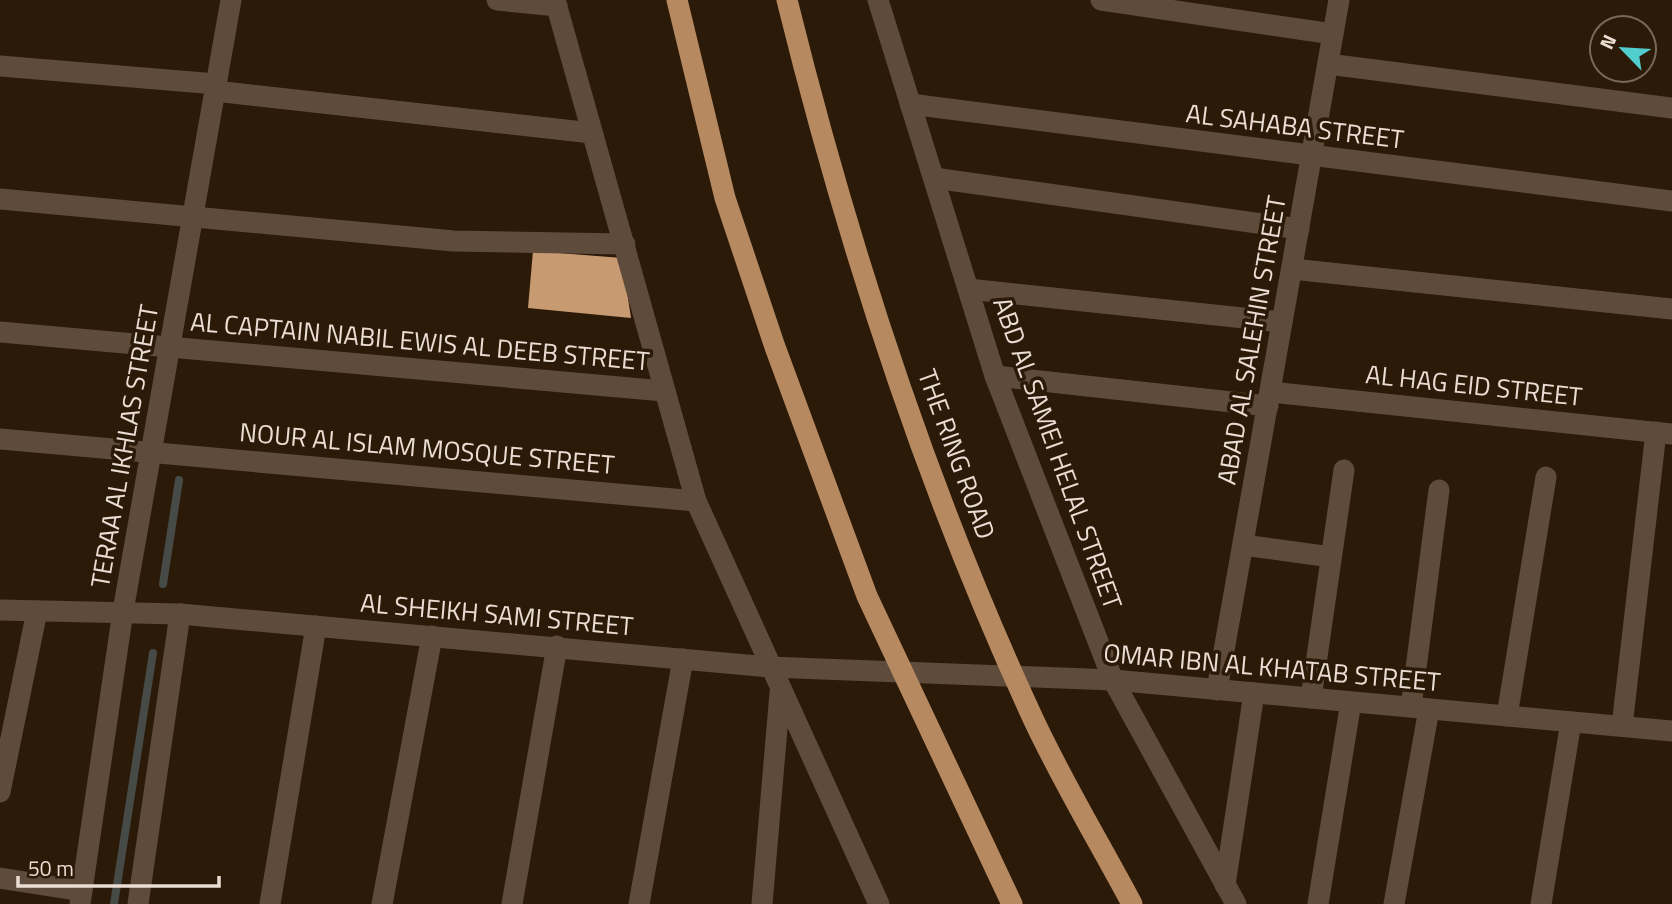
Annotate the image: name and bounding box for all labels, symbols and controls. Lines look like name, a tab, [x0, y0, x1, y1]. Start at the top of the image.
north arrow	[1588, 14, 1658, 84]
text: N	[1591, 30, 1623, 54]
street label: AL SAHABA STREET	[1184, 93, 1406, 159]
street label: ABAD AL SALEHIN STREET	[1206, 192, 1296, 487]
street label: ABD AL SAMEI HELAL STREET	[983, 291, 1133, 615]
street label: TERAA AL IKHLAS STREET	[80, 301, 168, 591]
street label: AL CAPTAIN NABIL EWIS AL DEEB STREET	[189, 301, 652, 381]
street label: AL HAG EID STREET	[1364, 354, 1585, 416]
street label: THE RING ROAD	[908, 364, 1006, 544]
street label: NOUR AL ISLAM MOSQUE STREET	[238, 412, 616, 484]
street label: AL SHEIKH SAMI STREET	[359, 583, 635, 645]
street label: OMAR IBN AL KHATAB STREET	[1102, 633, 1442, 701]
scale bar	[18, 844, 219, 888]
text: 50 m	[28, 852, 74, 884]

